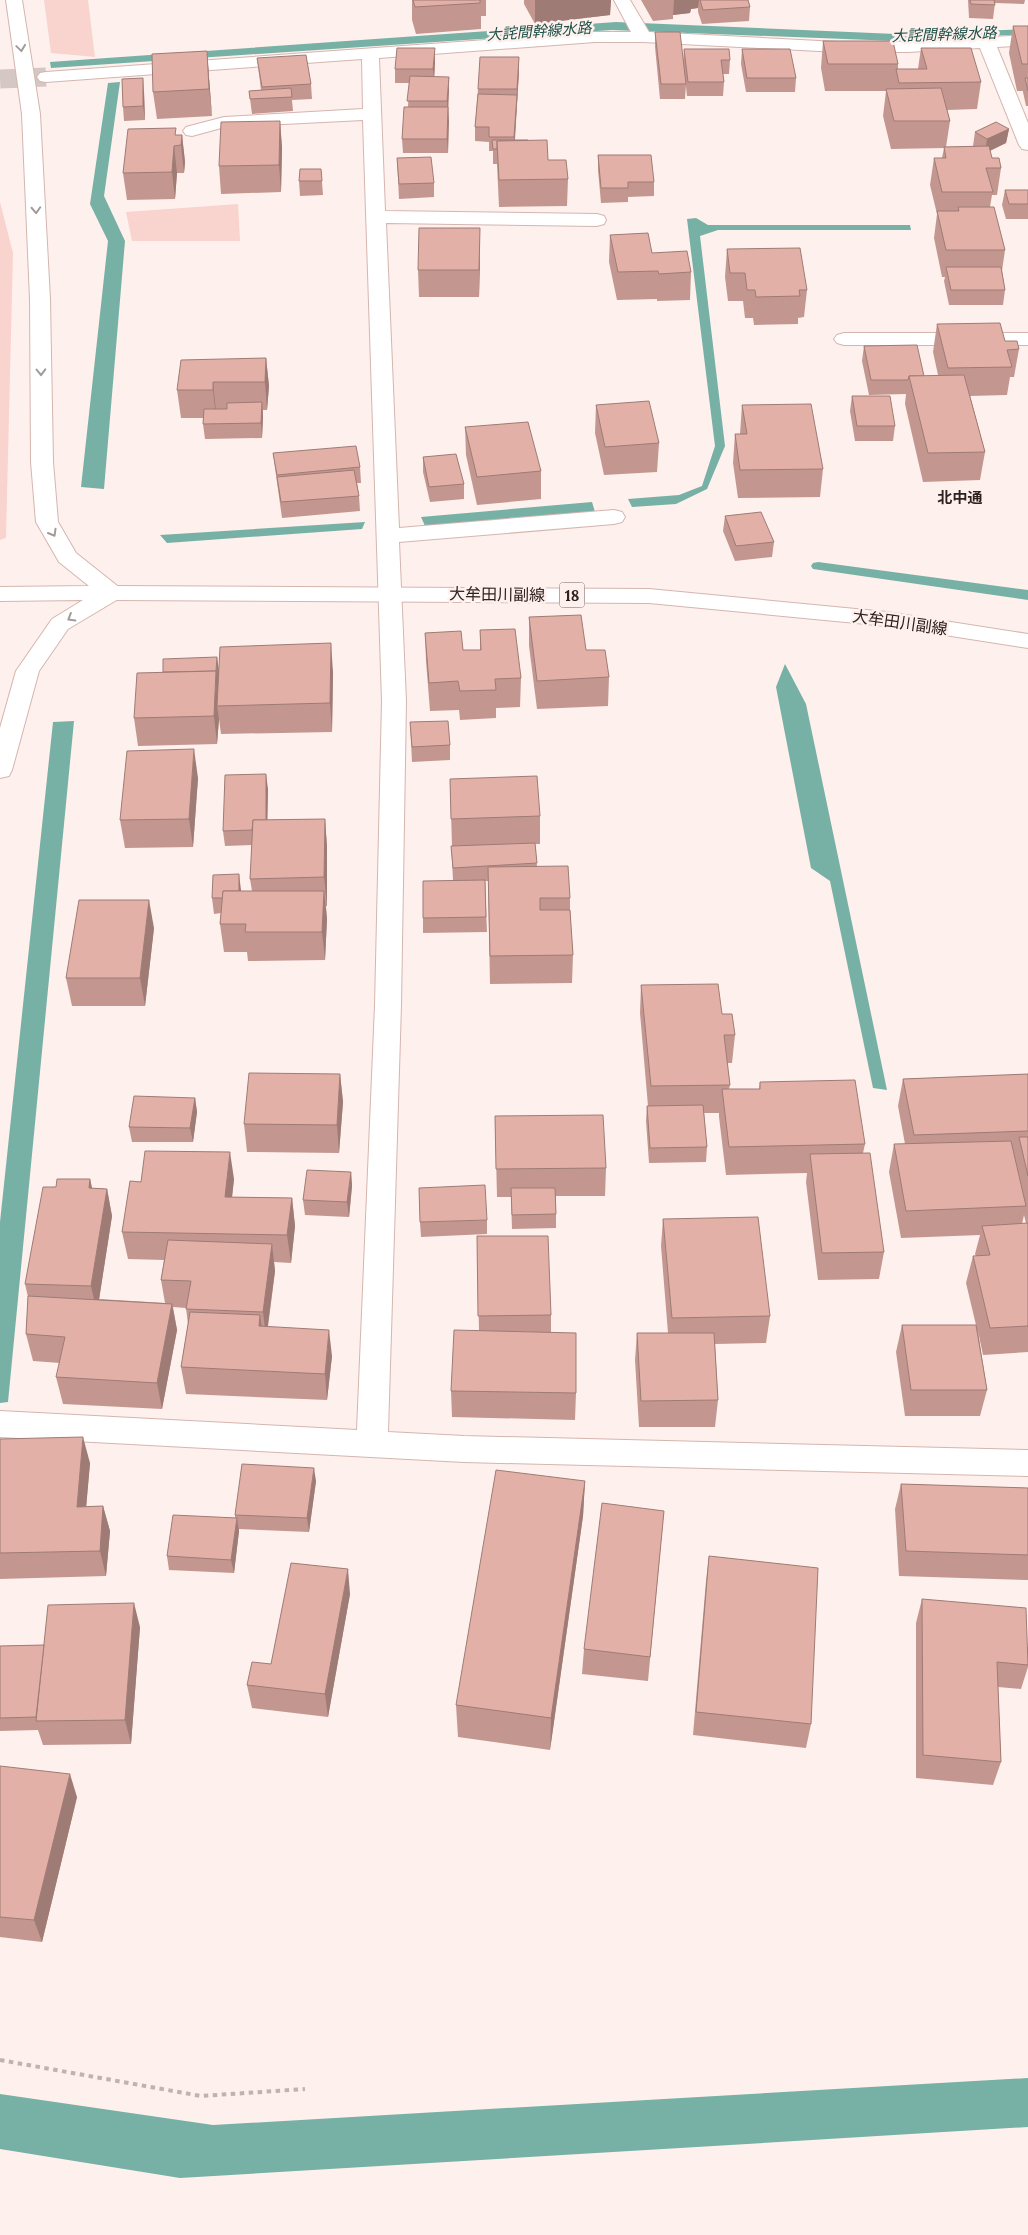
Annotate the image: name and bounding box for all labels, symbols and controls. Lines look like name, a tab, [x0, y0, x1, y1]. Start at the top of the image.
water label: 大詫間幹線水路	[486, 18, 594, 44]
water label: 大詫間幹線水路	[891, 23, 999, 45]
one-way arrow	[15, 45, 26, 53]
one-way arrow	[30, 206, 41, 214]
one-way arrow	[36, 369, 46, 377]
district label: 北中通	[937, 488, 983, 507]
one-way arrow	[47, 527, 57, 536]
road number: 18	[560, 582, 584, 608]
street label: 大牟田川副線	[449, 583, 545, 605]
street label: 大牟田川副線	[851, 605, 949, 639]
one-way arrow	[67, 611, 76, 621]

